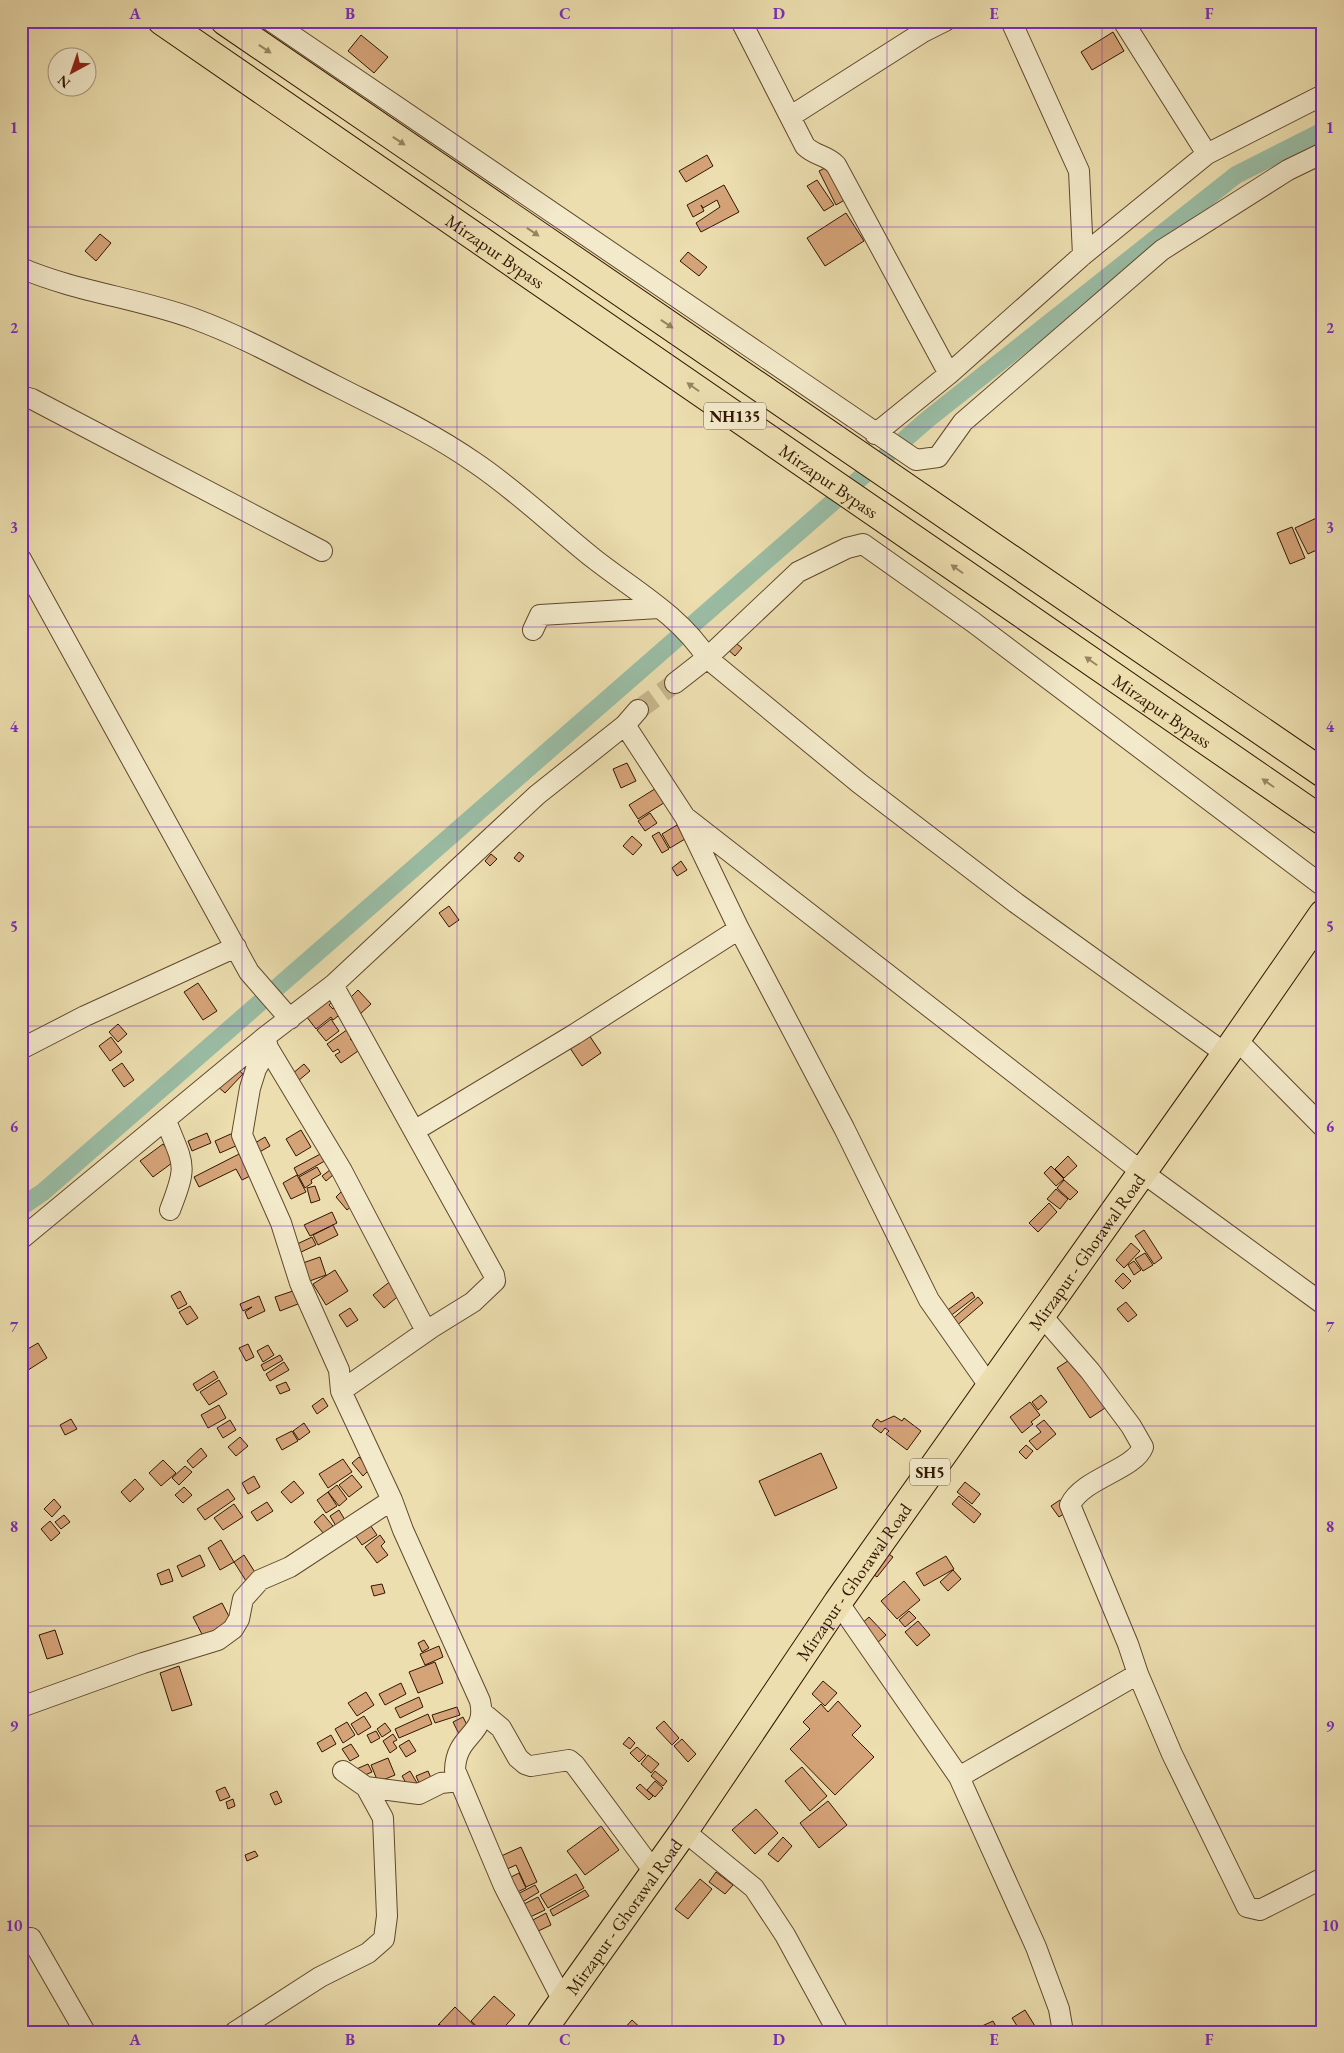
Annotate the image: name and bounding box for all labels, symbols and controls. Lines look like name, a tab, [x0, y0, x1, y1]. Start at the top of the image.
text: A	[128, 3, 141, 24]
text: B	[345, 3, 355, 24]
text: C	[559, 3, 571, 24]
text: D	[773, 3, 785, 24]
text: E	[989, 3, 999, 24]
text: F	[1205, 3, 1214, 24]
one-way arrow	[258, 44, 272, 54]
north arrow	[48, 48, 98, 98]
text: N	[53, 71, 74, 92]
text: 1	[10, 117, 18, 138]
text: 1	[1326, 117, 1334, 138]
one-way arrow	[392, 136, 406, 146]
street label: Mirzapur Bypass	[441, 209, 550, 293]
one-way arrow	[526, 228, 540, 237]
text: 2	[10, 317, 19, 338]
text: 2	[1326, 317, 1335, 338]
one-way arrow	[660, 319, 674, 329]
one-way arrow	[687, 382, 700, 392]
road number: NH135	[704, 402, 766, 430]
street label: Mirzapur Bypass	[775, 438, 883, 523]
text: 3	[10, 517, 18, 538]
text: 3	[1326, 517, 1334, 538]
one-way arrow	[950, 564, 964, 574]
one-way arrow	[1084, 656, 1097, 666]
street label: Mirzapur Bypass	[1108, 668, 1217, 753]
text: 4	[10, 716, 19, 737]
text: 4	[1326, 716, 1335, 737]
one-way arrow	[1261, 778, 1275, 788]
text: 5	[10, 916, 18, 937]
text: 5	[1326, 916, 1334, 937]
text: 6	[10, 1116, 19, 1137]
text: 6	[1326, 1116, 1335, 1137]
street label: Mirzapur - Ghorawal Road	[1023, 1168, 1150, 1334]
text: 7	[10, 1316, 19, 1337]
text: 7	[1326, 1316, 1335, 1337]
road number: SH5	[910, 1458, 950, 1485]
street label: Mirzapur - Ghorawal Road	[791, 1498, 917, 1665]
text: 8	[10, 1516, 18, 1537]
text: 8	[1326, 1516, 1334, 1537]
text: 9	[10, 1715, 19, 1736]
text: 9	[1326, 1715, 1335, 1736]
street label: Mirzapur - Ghorawal Road	[560, 1833, 687, 1999]
text: 10	[6, 1915, 23, 1936]
text: 10	[1322, 1915, 1339, 1936]
text: A	[128, 2029, 141, 2050]
text: B	[345, 2029, 355, 2050]
text: C	[559, 2029, 571, 2050]
text: D	[773, 2029, 785, 2050]
text: E	[989, 2029, 999, 2050]
text: F	[1205, 2029, 1214, 2050]

